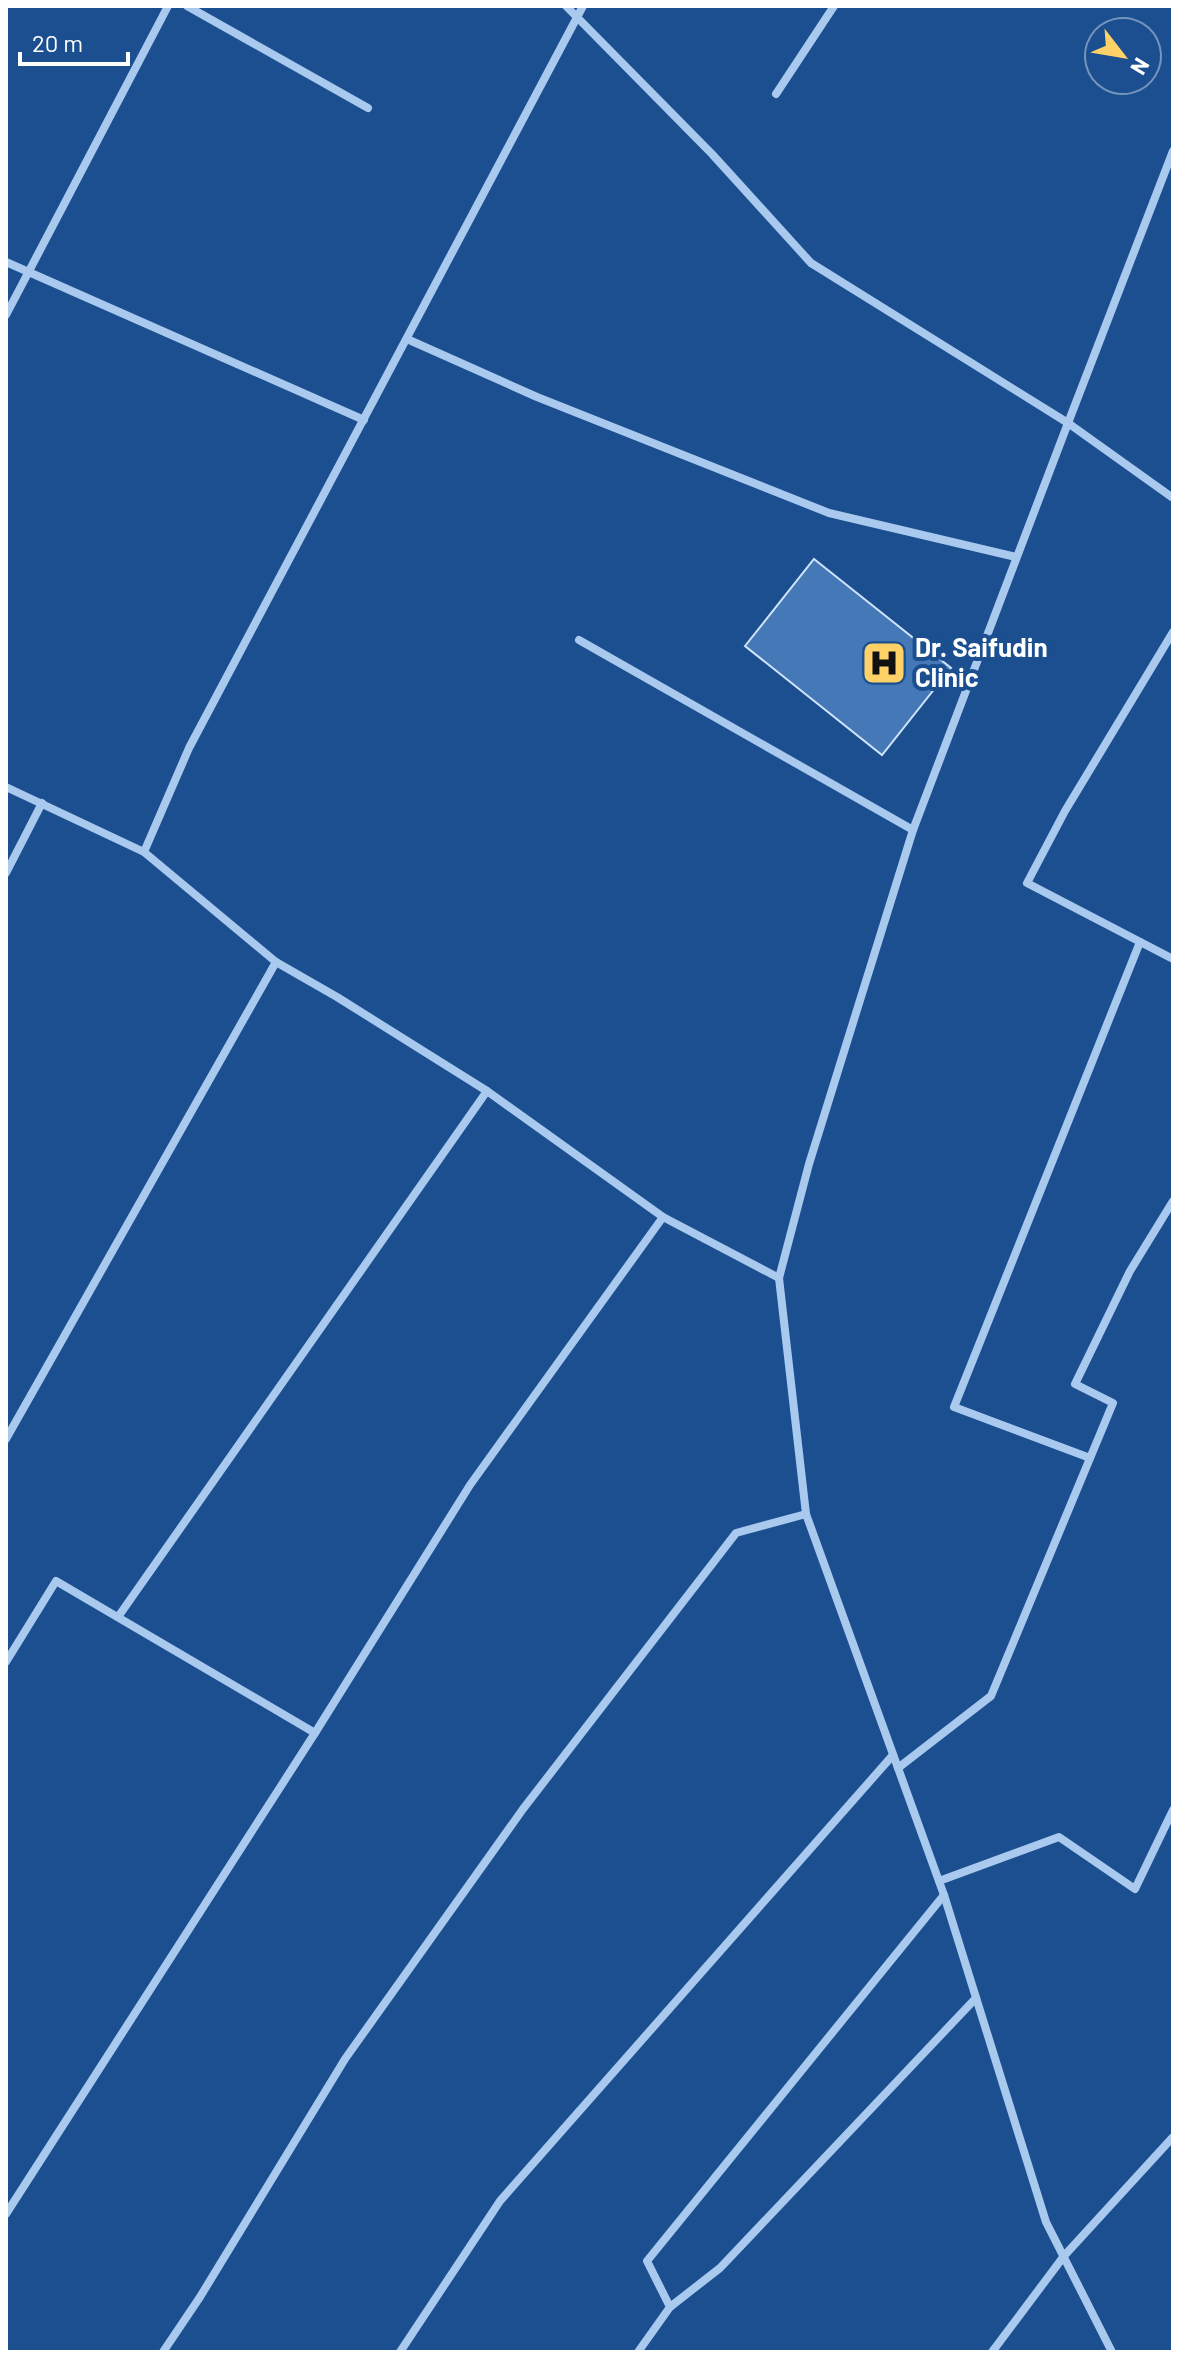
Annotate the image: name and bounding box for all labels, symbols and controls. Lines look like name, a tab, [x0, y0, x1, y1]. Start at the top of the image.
scale bar	[20, 16, 128, 66]
north arrow	[1083, 16, 1163, 96]
text: 20 m	[32, 28, 83, 57]
text: N	[1126, 54, 1156, 80]
place label: Dr. Saifudin Clinic	[915, 631, 1048, 692]
hospital icon: Dr. Saifudin Clinic	[860, 639, 908, 687]

